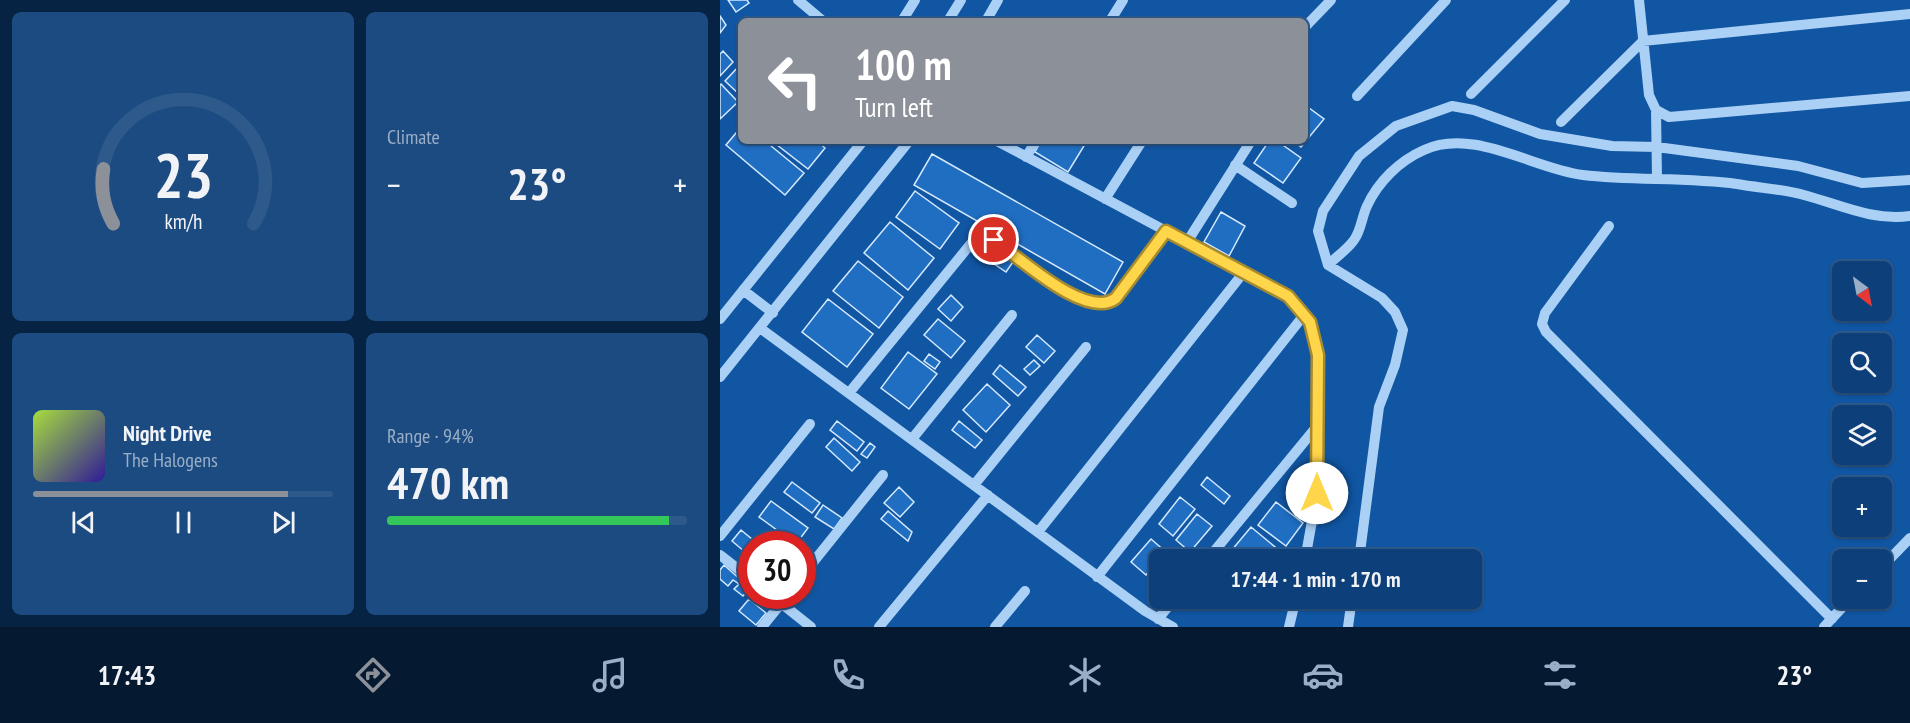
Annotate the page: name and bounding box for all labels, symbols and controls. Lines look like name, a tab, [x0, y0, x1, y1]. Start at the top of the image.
text: 100 m	[855, 37, 952, 92]
icon: left	[756, 42, 834, 120]
text: Turn left	[855, 90, 933, 124]
text: Climate	[387, 124, 440, 150]
text: 23	[153, 134, 213, 215]
text: 23°	[507, 154, 567, 212]
text: −	[387, 163, 401, 206]
text: +	[673, 163, 687, 206]
text: km/h	[164, 207, 202, 235]
pin	[968, 214, 1019, 265]
icon: arrive	[977, 223, 1010, 256]
north arrow	[1832, 261, 1892, 321]
map controls	[1832, 261, 1892, 609]
button: search	[1832, 333, 1892, 393]
button: layers	[1832, 405, 1892, 465]
text: Night Drive	[123, 419, 212, 447]
text: Range · 94%	[387, 423, 474, 449]
text: The Halogens	[123, 447, 218, 473]
text: 470 km	[387, 453, 509, 511]
position arrow	[1285, 461, 1349, 525]
button: +	[1832, 477, 1892, 537]
icon: previous	[67, 506, 100, 539]
icon: pause	[167, 506, 200, 539]
icon: next	[267, 506, 300, 539]
speed limit sign: 30	[738, 531, 816, 609]
button: −	[1832, 549, 1892, 609]
text: 17:44 · 1 min · 170 m	[1230, 565, 1401, 593]
icon: directions	[352, 654, 394, 696]
icon: music	[589, 654, 631, 696]
icon: phone	[827, 654, 869, 696]
icon: climate	[1064, 654, 1106, 696]
icon: car	[1302, 654, 1344, 696]
icon: filters	[1539, 654, 1581, 696]
text: 17:43	[98, 658, 156, 692]
text: 23°	[1777, 658, 1812, 692]

